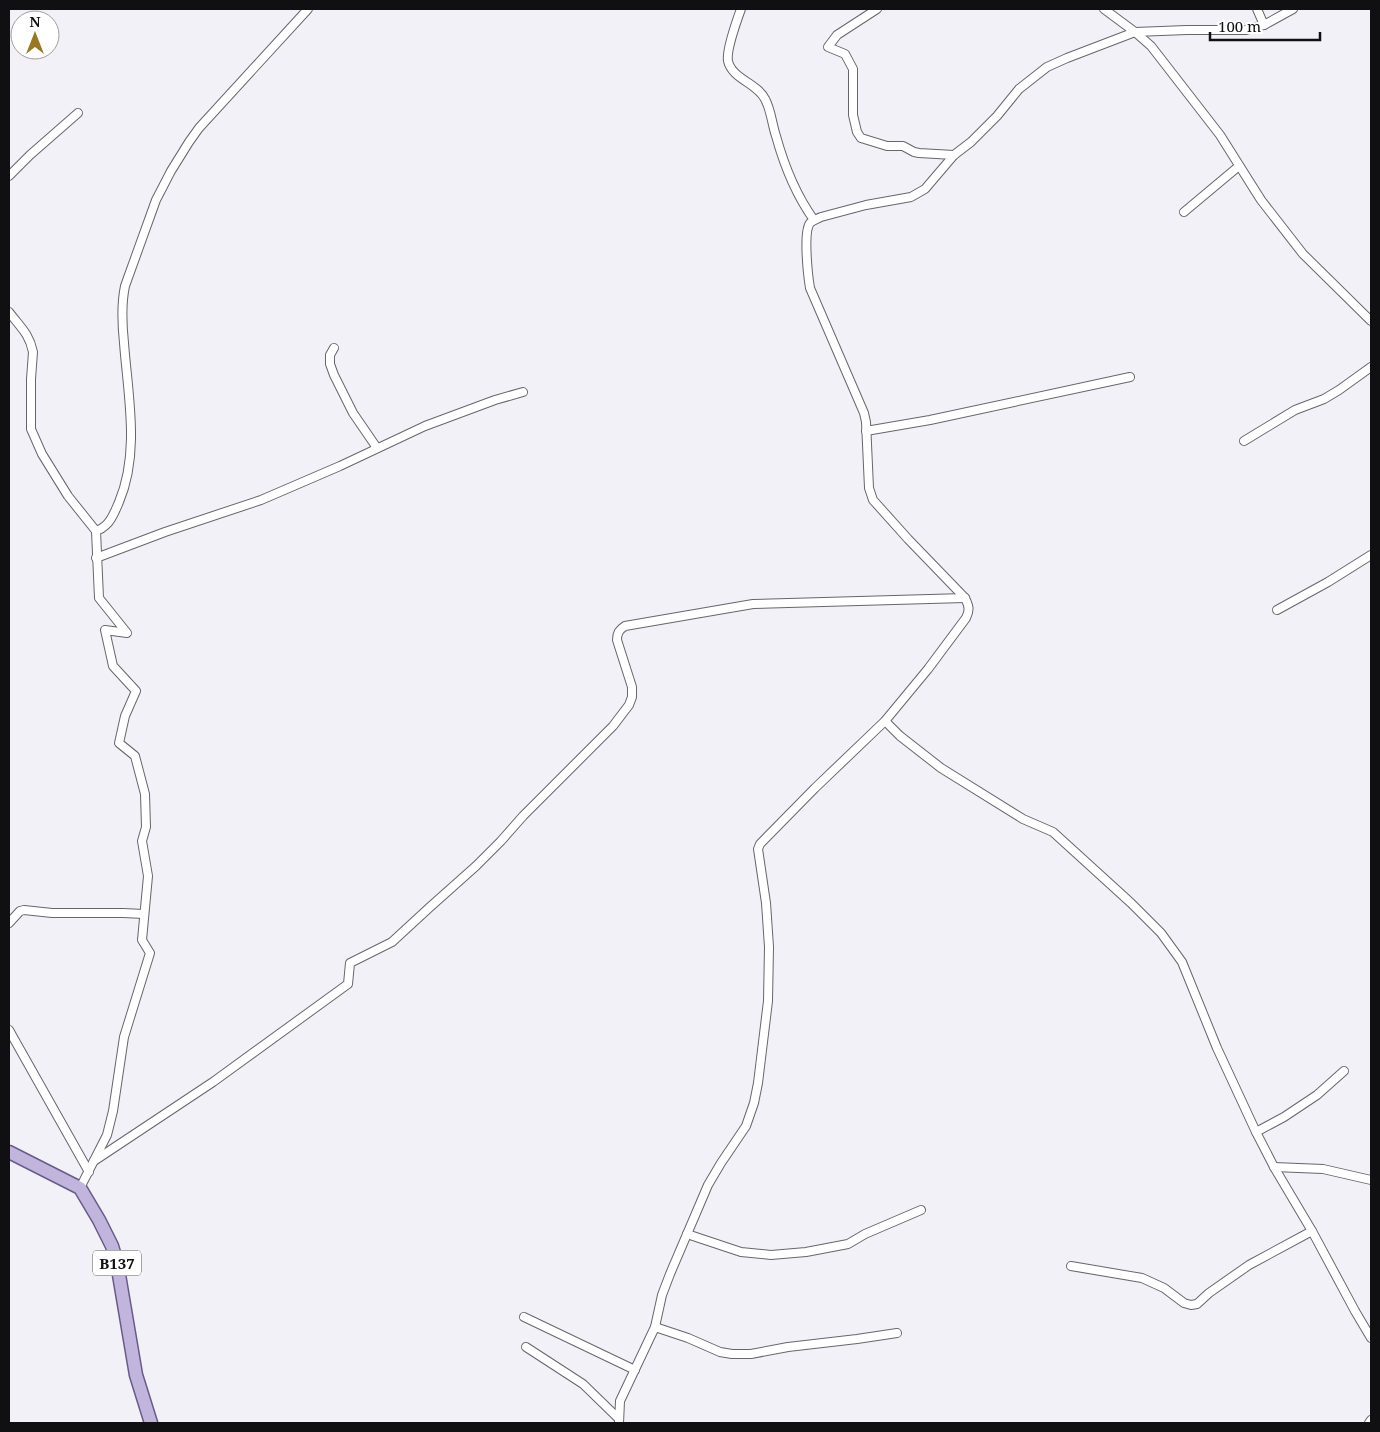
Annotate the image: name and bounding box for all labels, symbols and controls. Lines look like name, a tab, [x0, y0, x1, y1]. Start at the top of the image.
north arrow	[10, 10, 60, 60]
scale bar	[1210, 10, 1320, 42]
text: N	[29, 12, 41, 31]
text: 100 m	[1218, 16, 1261, 36]
road number: B137	[93, 1250, 141, 1276]

